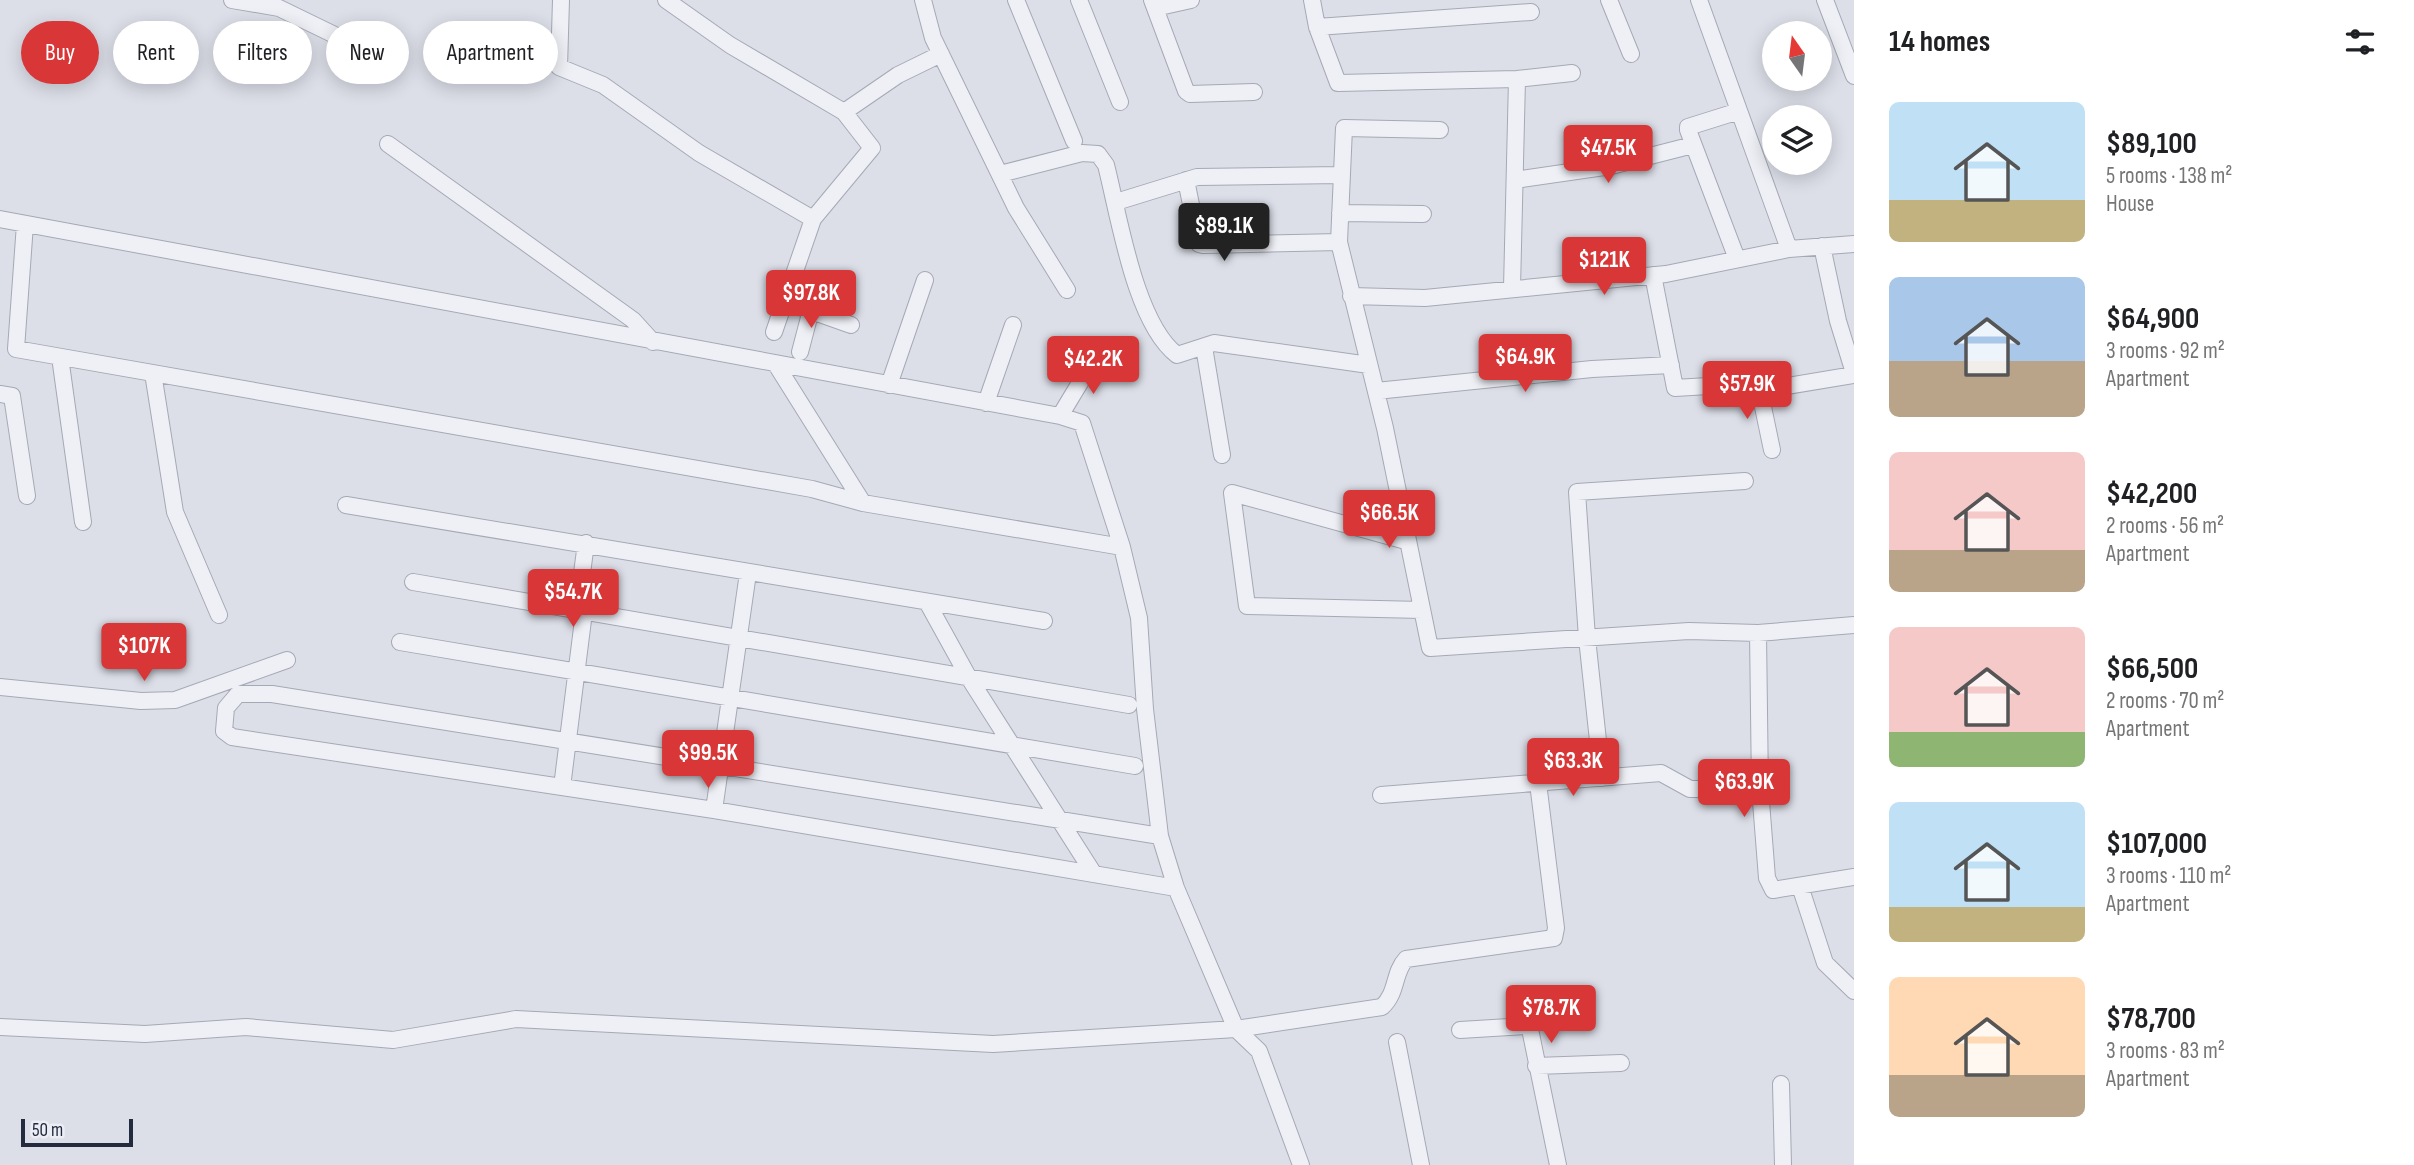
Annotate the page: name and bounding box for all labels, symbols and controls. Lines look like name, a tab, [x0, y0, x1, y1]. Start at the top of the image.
chip: Buy	[21, 21, 99, 84]
chip: Rent	[113, 21, 199, 84]
chip: Filters	[213, 21, 312, 84]
chip: New	[326, 21, 409, 84]
chip: Apartment	[423, 21, 558, 84]
north arrow	[1762, 21, 1832, 91]
map controls	[1762, 21, 1832, 175]
icon: filters	[2341, 23, 2379, 61]
text: 14 homes	[1889, 24, 1990, 60]
button: layers	[1762, 105, 1832, 175]
pin: $47.5K	[1551, 125, 1665, 185]
text: $89,100	[2106, 126, 2197, 162]
icon: home	[1945, 130, 2029, 214]
text: $47.5K	[1580, 134, 1636, 162]
text: 5 rooms · 138 m²	[2106, 162, 2232, 190]
text: House	[2106, 190, 2154, 218]
pin: $89.1K	[1167, 204, 1281, 263]
text: $89.1K	[1194, 212, 1254, 240]
pin: $121K	[1555, 238, 1653, 297]
text: $121K	[1578, 246, 1630, 274]
pin: $97.8K	[754, 270, 868, 330]
text: $97.8K	[782, 279, 840, 307]
text: $64,900	[2106, 301, 2199, 337]
icon: home	[1945, 305, 2029, 389]
pin: $64.9K	[1468, 334, 1582, 394]
pin: $42.2K	[1036, 336, 1150, 396]
text: 3 rooms · 92 m²	[2106, 337, 2225, 365]
text: $64.9K	[1495, 343, 1555, 371]
text: $42.2K	[1063, 345, 1123, 373]
pin: $57.9K	[1690, 362, 1804, 421]
text: Apartment	[2106, 365, 2190, 393]
text: $57.9K	[1719, 370, 1775, 398]
text: $42,200	[2106, 476, 2197, 512]
icon: home	[1945, 480, 2029, 564]
pin: $66.5K	[1332, 490, 1446, 550]
text: $66.5K	[1359, 499, 1419, 527]
text: 2 rooms · 56 m²	[2106, 512, 2224, 540]
text: Apartment	[2106, 540, 2190, 568]
pin: $54.7K	[516, 570, 630, 629]
text: $54.7K	[544, 578, 602, 606]
pin: $107K	[95, 624, 193, 683]
text: $107K	[117, 632, 171, 660]
text: $66,500	[2106, 651, 2198, 687]
icon: home	[1945, 655, 2029, 739]
text: 2 rooms · 70 m²	[2106, 687, 2224, 715]
text: Apartment	[2106, 715, 2190, 743]
pin: $99.5K	[651, 730, 765, 790]
pin: $63.3K	[1516, 738, 1630, 798]
text: $99.5K	[678, 739, 738, 767]
text: $63.3K	[1543, 747, 1603, 775]
pin: $63.9K	[1687, 760, 1801, 819]
text: $63.9K	[1714, 768, 1774, 796]
text: $107,000	[2106, 826, 2207, 862]
icon: home	[1945, 830, 2029, 914]
text: 3 rooms · 110 m²	[2106, 862, 2231, 890]
text: Apartment	[2106, 890, 2190, 918]
pin: $78.7K	[1494, 986, 1608, 1045]
text: $78.7K	[1522, 994, 1580, 1022]
text: $78,700	[2106, 1001, 2196, 1037]
icon: home	[1945, 1005, 2029, 1089]
text: 3 rooms · 83 m²	[2106, 1037, 2225, 1065]
text: Apartment	[2106, 1065, 2190, 1093]
scale bar	[21, 1116, 133, 1148]
text: 50 m	[32, 1119, 63, 1142]

